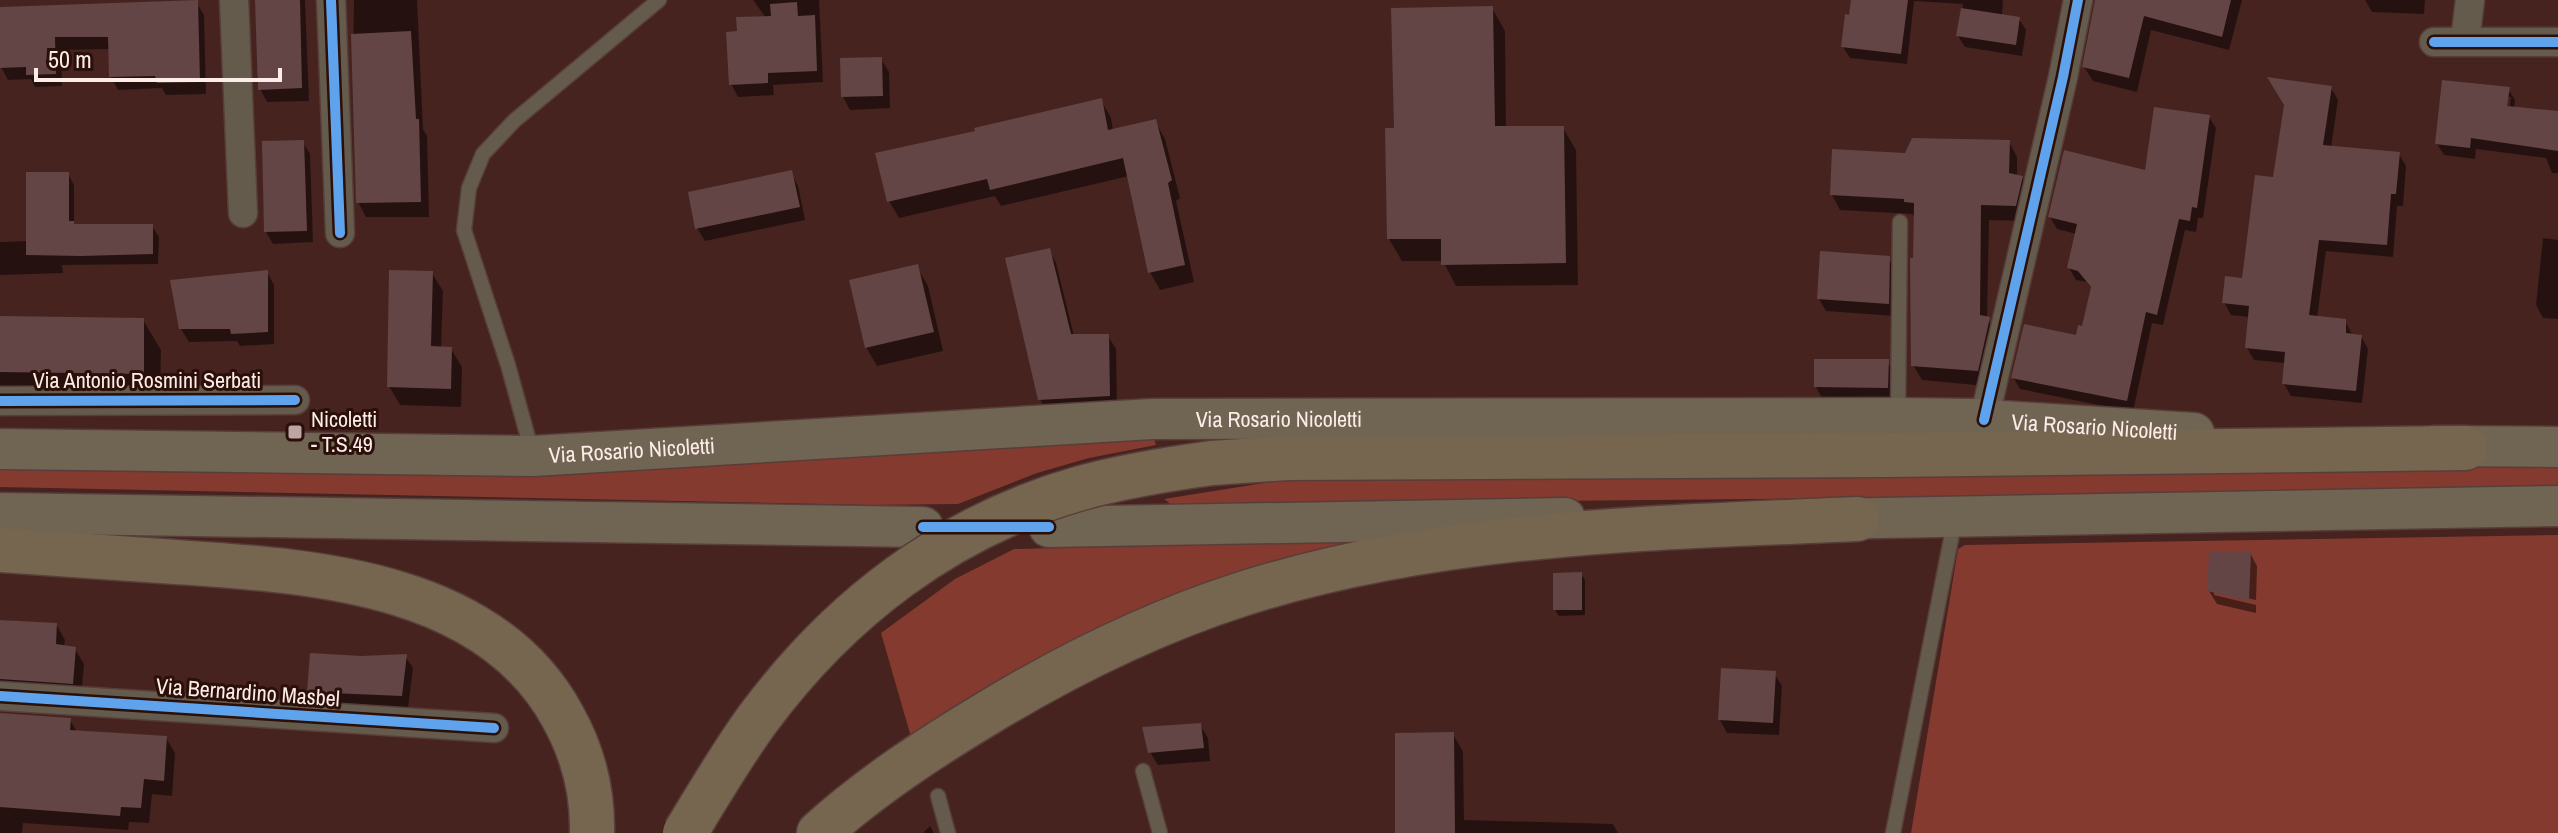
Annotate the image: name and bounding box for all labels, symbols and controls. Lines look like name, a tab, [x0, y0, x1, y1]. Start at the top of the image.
scale bar	[36, 32, 280, 82]
text: 50 m	[48, 43, 92, 75]
street label: Via Antonio Rosmini Serbati	[33, 365, 261, 395]
place label: Nicoletti - T.S.49	[311, 404, 377, 459]
street label: Via Rosario Nicoletti	[1196, 404, 1362, 434]
street label: Via Rosario Nicoletti	[2011, 407, 2179, 447]
marker: Nicoletti - T.S.49	[286, 423, 304, 441]
street label: Via Rosario Nicoletti	[548, 430, 716, 470]
street label: Via Bernardino Masbel	[155, 671, 341, 713]

